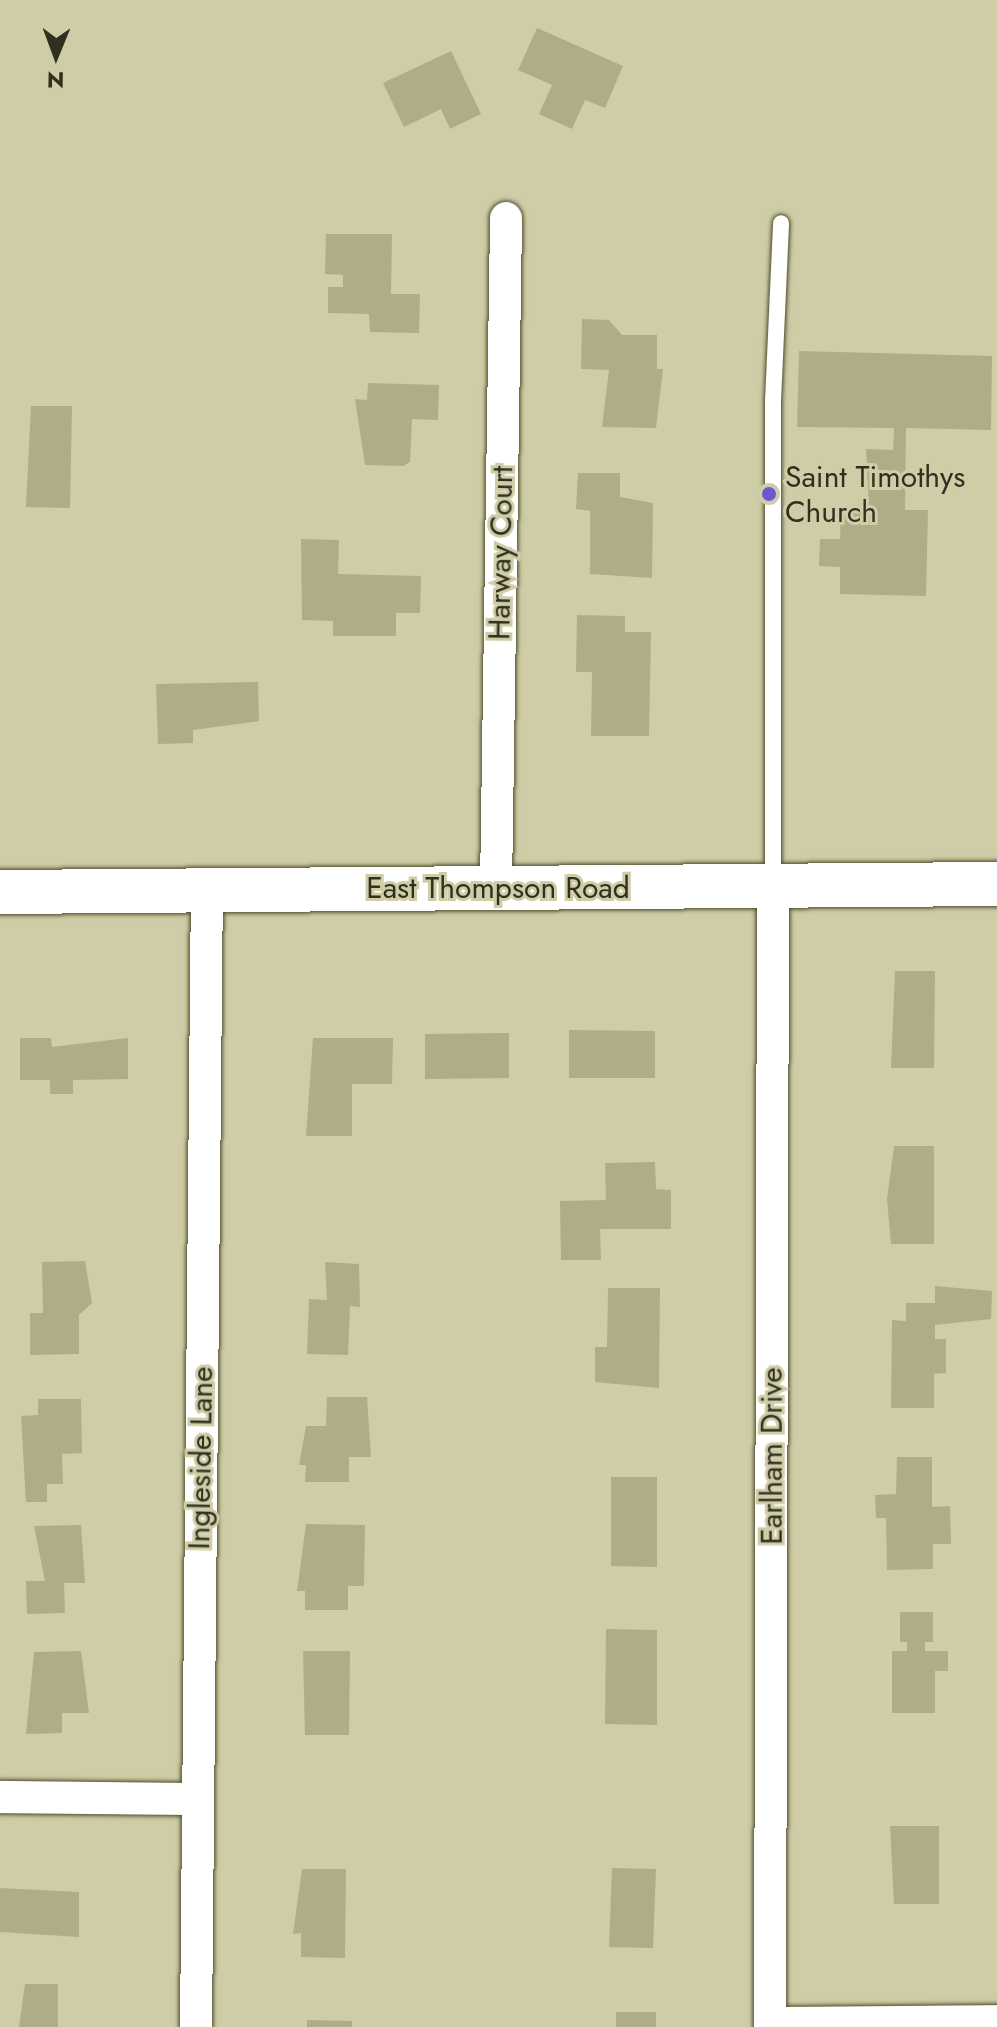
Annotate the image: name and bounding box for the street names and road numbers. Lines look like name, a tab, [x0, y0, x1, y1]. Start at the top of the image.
street label: Harway Court	[481, 466, 521, 640]
street label: East Thompson Road	[366, 870, 630, 906]
street label: Ingleside Lane	[181, 1366, 221, 1550]
street label: Earlham Drive	[754, 1367, 790, 1545]

